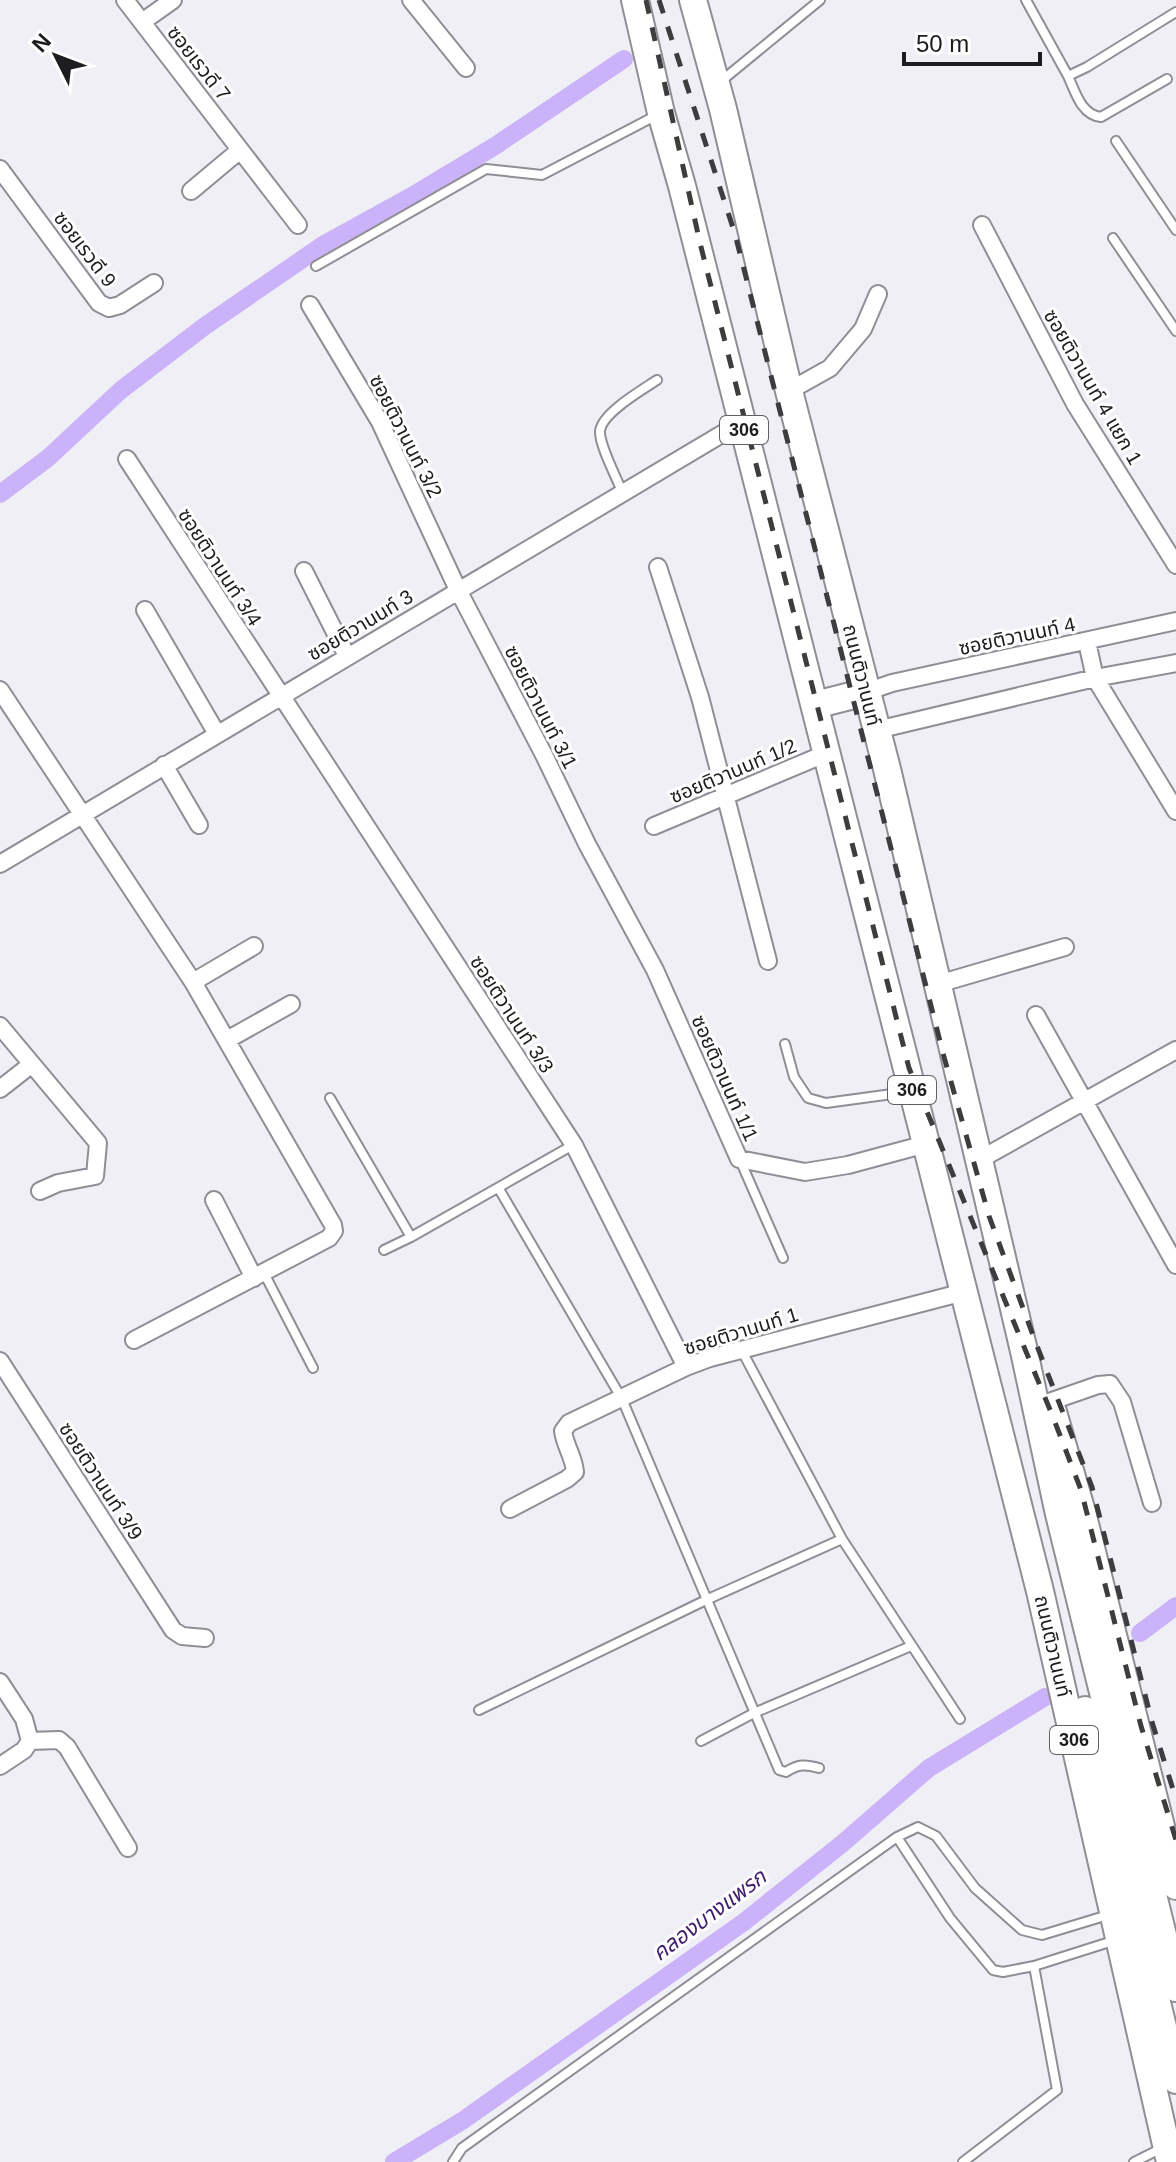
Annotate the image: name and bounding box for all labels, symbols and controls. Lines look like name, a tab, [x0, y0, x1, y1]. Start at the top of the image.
north arrow	[16, 16, 96, 96]
scale bar	[904, 16, 1040, 66]
street label: ซอยเรวดี 7	[163, 21, 235, 105]
text: N	[27, 29, 56, 57]
text: 50 m	[916, 30, 969, 57]
street label: ซอยเรวดี 9	[50, 207, 120, 291]
street label: ซอยติวานนท์ 4 แยก 1	[1040, 306, 1146, 468]
street label: ซอยติวานนท์ 3/2	[366, 371, 446, 501]
road number: 306	[720, 416, 768, 444]
street label: ซอยติวานนท์ 3/4	[174, 504, 266, 630]
street label: ซอยติวานนท์ 3	[304, 585, 416, 665]
street label: ซอยติวานนท์ 4	[957, 613, 1077, 659]
street label: ถนนติวานนท์	[839, 622, 885, 728]
street label: ซอยติวานนท์ 3/1	[501, 642, 581, 772]
street label: ซอยติวานนท์ 1/2	[666, 734, 800, 808]
street label: ซอยติวานนท์ 3/3	[466, 951, 558, 1077]
street label: ซอยติวานนท์ 1/1	[687, 1012, 763, 1144]
road number: 306	[888, 1076, 936, 1104]
street label: ซอยติวานนท์ 1	[681, 1303, 801, 1359]
street label: ซอยติวานนท์ 3/9	[55, 1418, 147, 1544]
street label: ถนนติวานนท์	[1031, 1593, 1075, 1699]
road number: 306	[1050, 1726, 1098, 1754]
water label: คลองบางแพรก	[647, 1864, 771, 1966]

